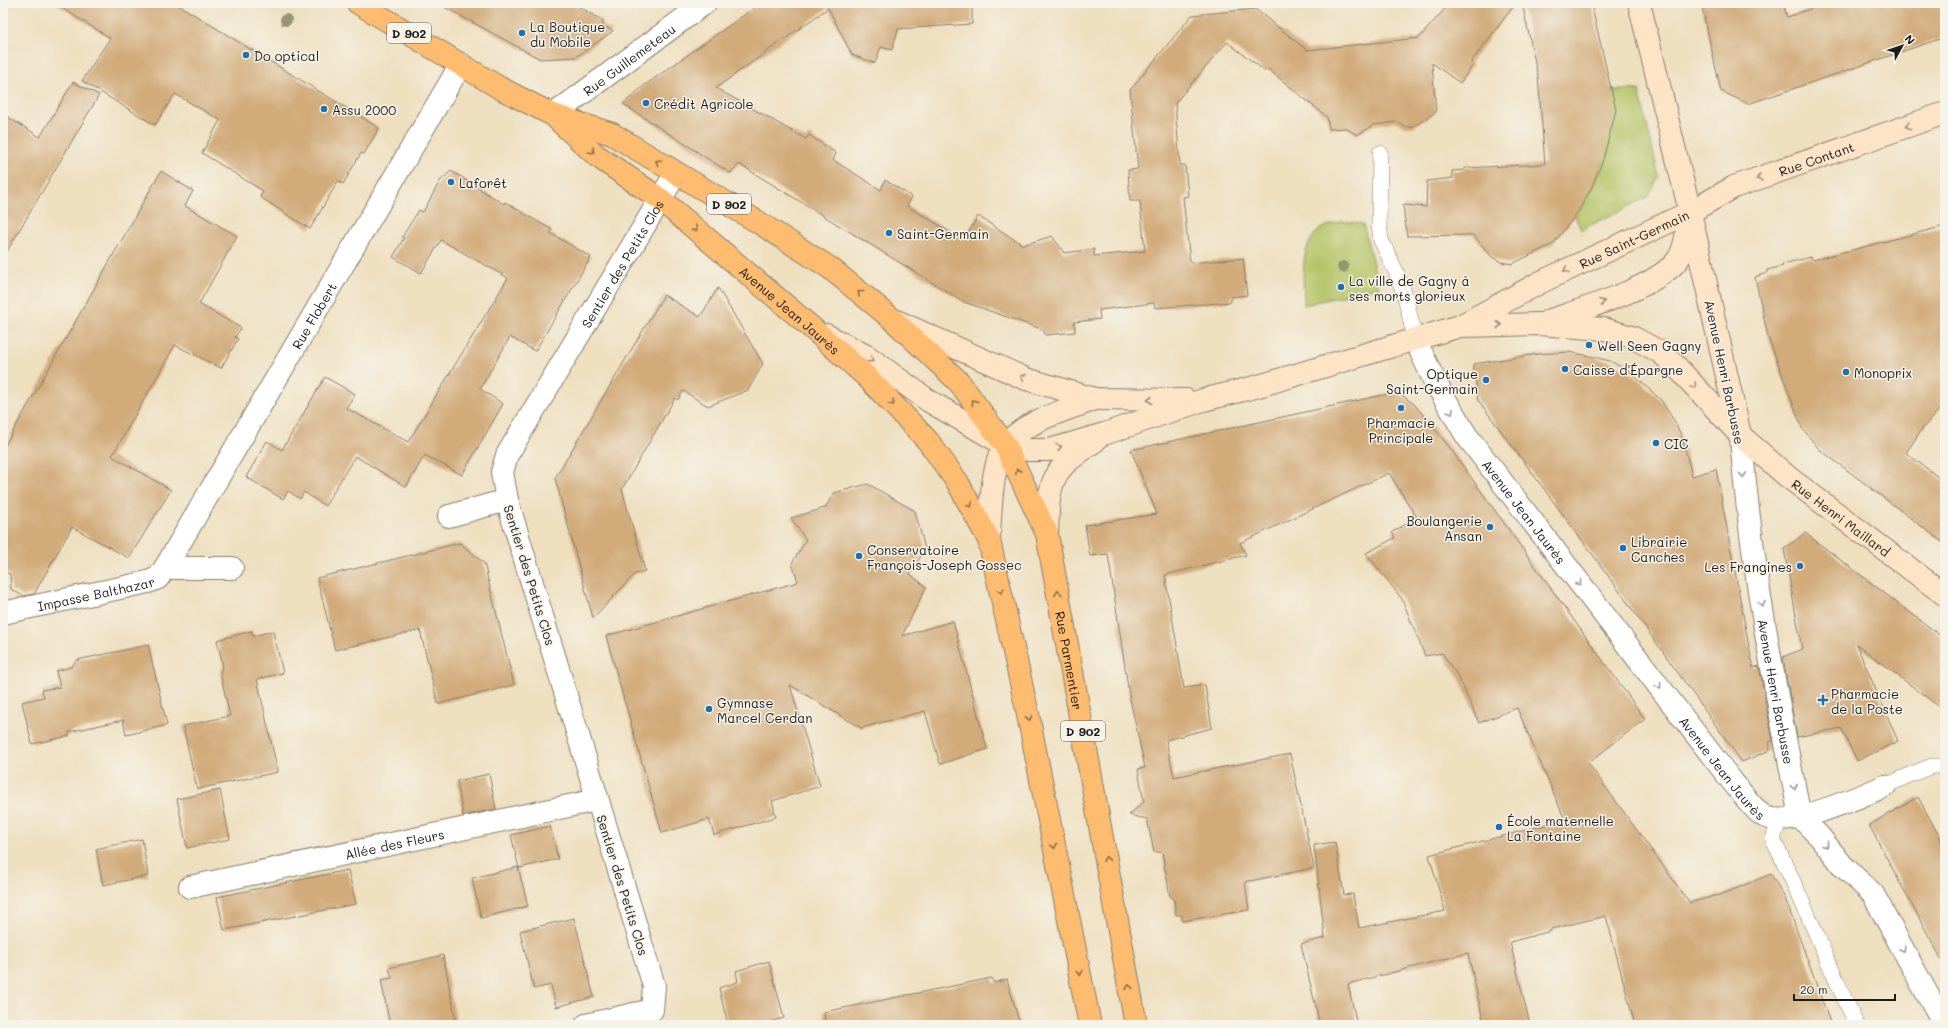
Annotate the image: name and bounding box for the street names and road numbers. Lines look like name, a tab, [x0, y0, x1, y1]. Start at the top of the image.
street label: Rue Guillemeteau	[579, 20, 678, 99]
road number: D 902	[387, 23, 431, 43]
street label: Rue Contant	[1776, 137, 1856, 179]
road number: D 902	[707, 194, 751, 214]
street label: Sentier des Petits Clos	[577, 196, 667, 331]
street label: Rue Saint-Germain	[1576, 205, 1691, 272]
street label: Avenue Jean Jaurès	[736, 262, 844, 358]
street label: Rue Flobert	[287, 279, 340, 352]
street label: Avenue Henri Barbusse	[1701, 298, 1749, 446]
street label: Avenue Jean Jaurès	[1479, 456, 1570, 567]
street label: Rue Henri Maillard	[1789, 475, 1894, 560]
street label: Sentier des Petits Clos	[500, 503, 560, 647]
street label: Impasse Balthazar	[36, 572, 157, 614]
street label: Rue Parmentier	[1053, 610, 1087, 711]
street label: Avenue Henri Barbusse	[1755, 618, 1798, 765]
street label: Avenue Jean Jaurès	[1676, 713, 1769, 823]
road number: D 902	[1061, 721, 1105, 741]
street label: Sentier des Petits Clos	[593, 813, 653, 957]
street label: Allée des Fleurs	[343, 824, 446, 862]

